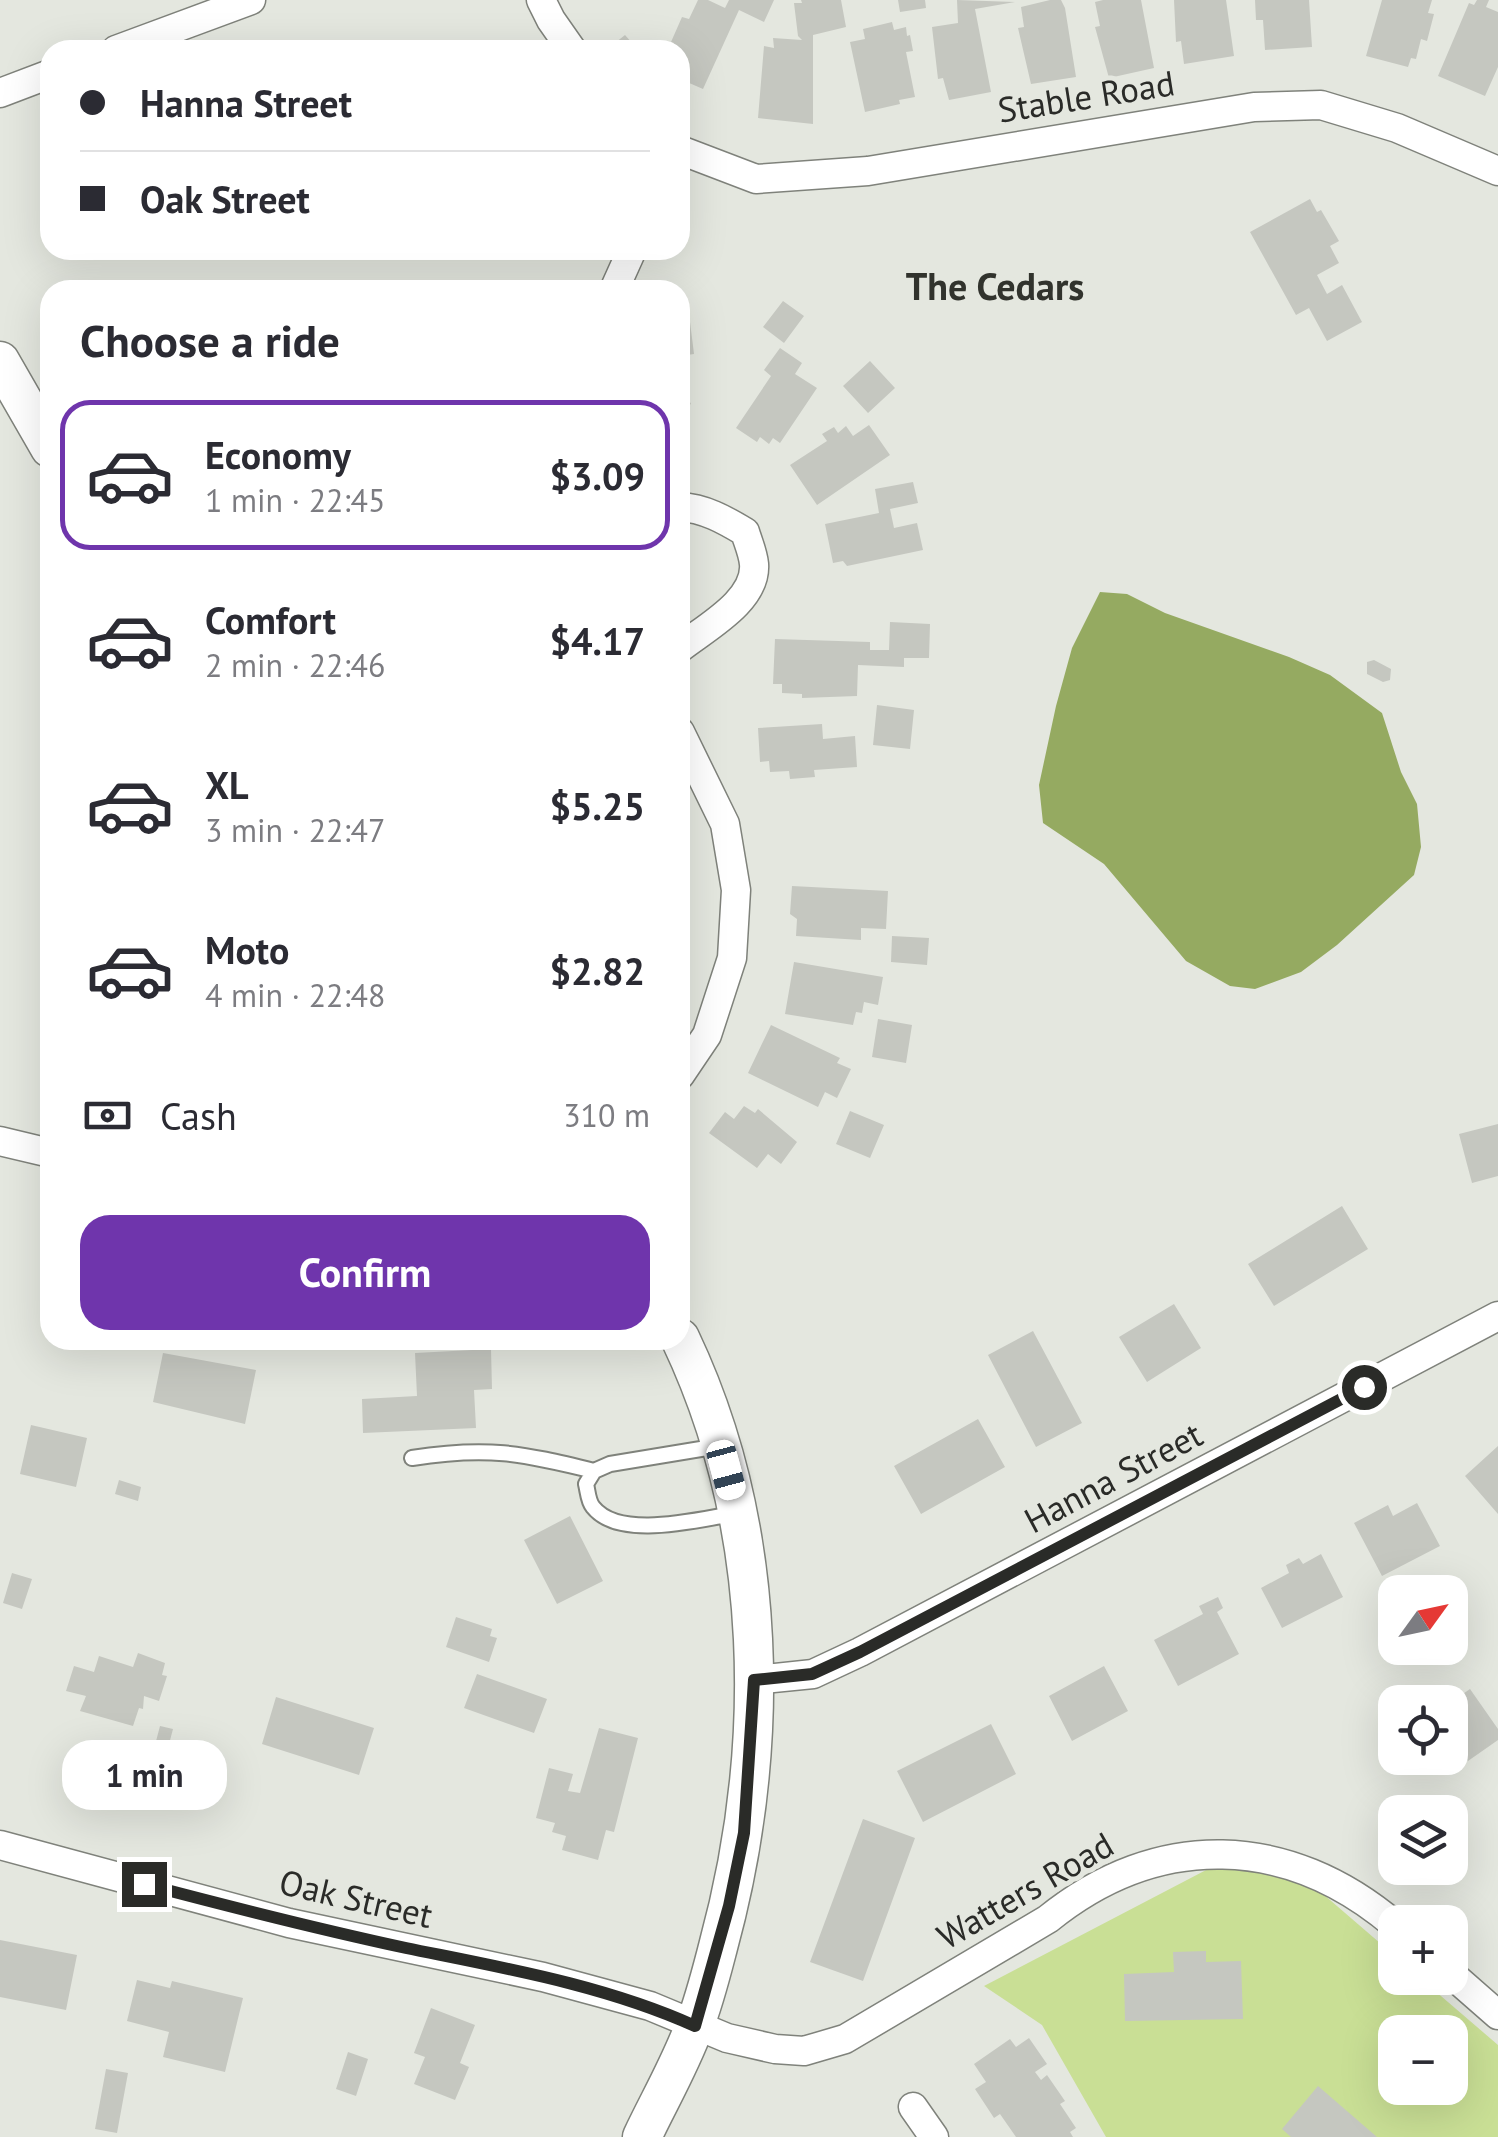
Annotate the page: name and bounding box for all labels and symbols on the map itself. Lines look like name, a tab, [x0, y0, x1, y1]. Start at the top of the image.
street label: Stable Road	[994, 59, 1178, 133]
district label: The Cedars	[906, 261, 1084, 310]
route start	[1342, 1365, 1387, 1410]
street label: Hanna Street	[1016, 1411, 1210, 1543]
car	[704, 1437, 748, 1503]
north arrow	[1378, 1575, 1468, 1665]
callout: 1 min	[62, 1739, 226, 1809]
street label: Watters Road	[929, 1821, 1121, 1959]
street label: Oak Street	[275, 1858, 437, 1938]
route end	[122, 1862, 167, 1907]

